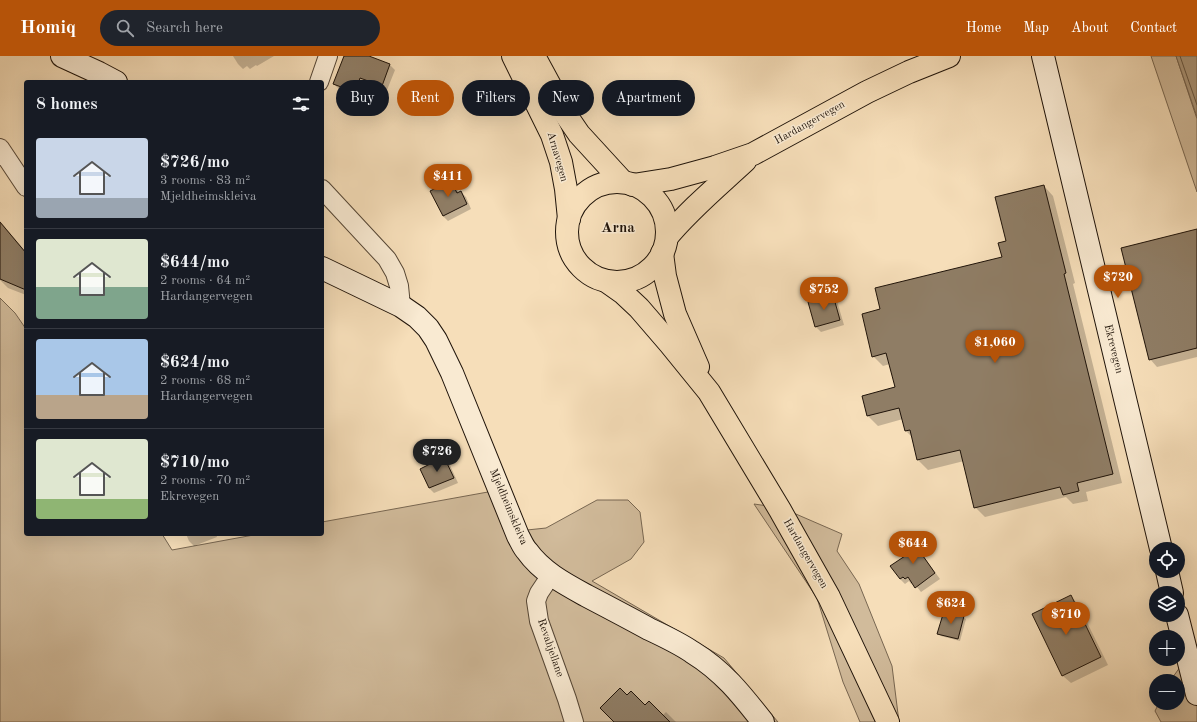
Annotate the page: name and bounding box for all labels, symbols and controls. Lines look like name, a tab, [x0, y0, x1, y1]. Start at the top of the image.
search box	[100, 10, 380, 46]
icon: search	[114, 17, 136, 39]
text: Homiq	[20, 19, 76, 38]
text: Search here	[146, 21, 223, 36]
text: Home	[966, 21, 1001, 35]
text: Map	[1023, 21, 1049, 35]
text: About	[1071, 21, 1108, 35]
text: Contact	[1130, 21, 1177, 35]
chip: Buy	[336, 80, 389, 116]
chip: Rent	[397, 80, 454, 116]
chip: Filters	[462, 80, 530, 116]
chip: New	[538, 80, 594, 116]
chip: Apartment	[602, 80, 695, 116]
icon: filters	[290, 93, 312, 115]
text: 8 homes	[36, 96, 98, 113]
street label: Hardangervegen	[773, 99, 847, 147]
street label: Arnavegen	[545, 131, 569, 183]
icon: home	[68, 154, 116, 202]
text: $726/mo	[160, 154, 229, 171]
pin: $411	[424, 164, 472, 198]
text: $411	[433, 170, 463, 183]
text: 3 rooms · 83 m²	[160, 174, 250, 187]
text: Mjeldheimskleiva	[160, 190, 257, 203]
district label: Arna	[601, 221, 635, 236]
text: $644/mo	[160, 254, 229, 271]
icon: home	[68, 255, 116, 303]
pin: $720	[1094, 265, 1142, 299]
text: $720	[1103, 271, 1133, 284]
text: 2 rooms · 64 m²	[160, 274, 250, 287]
pin: $752	[800, 277, 848, 311]
text: $752	[809, 283, 839, 296]
text: Hardangervegen	[160, 290, 253, 303]
street label: Ekrevegen	[1102, 323, 1124, 375]
pin: $1,060	[962, 330, 1028, 364]
text: $1,060	[974, 336, 1016, 349]
text: $624/mo	[160, 354, 229, 371]
icon: home	[68, 355, 116, 403]
text: 2 rooms · 68 m²	[160, 374, 250, 387]
text: Hardangervegen	[160, 390, 253, 403]
pin: $726	[413, 439, 461, 473]
text: $726	[422, 445, 452, 458]
text: $710/mo	[160, 454, 229, 471]
icon: home	[68, 455, 116, 503]
street label: Mjeldheimskleiva	[487, 467, 529, 547]
text: 2 rooms · 70 m²	[160, 474, 250, 487]
text: Ekrevegen	[160, 490, 219, 503]
street label: Hardangervegen	[781, 517, 829, 591]
pin: $644	[889, 531, 937, 565]
text: $644	[898, 537, 928, 550]
map controls	[1149, 542, 1185, 710]
button: locate	[1149, 542, 1185, 578]
button: layers	[1149, 586, 1185, 622]
pin: $624	[927, 591, 975, 625]
text: $624	[936, 597, 966, 610]
pin: $710	[1042, 602, 1090, 636]
text: $710	[1051, 608, 1081, 621]
street label: Revahjellane	[535, 617, 565, 679]
button: +	[1149, 630, 1185, 666]
button: −	[1149, 674, 1185, 710]

